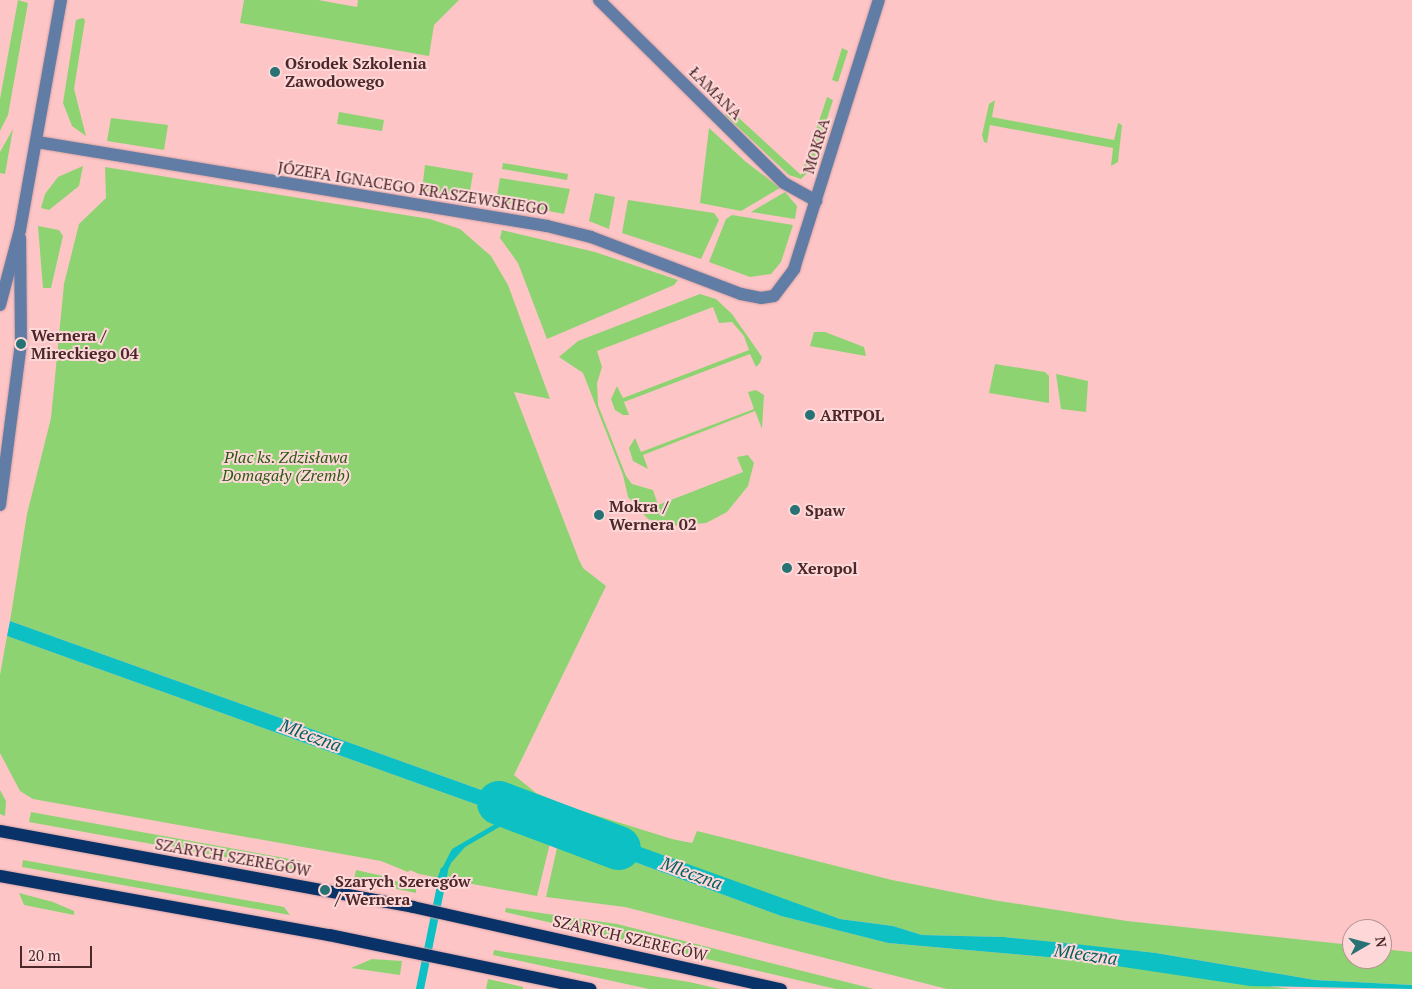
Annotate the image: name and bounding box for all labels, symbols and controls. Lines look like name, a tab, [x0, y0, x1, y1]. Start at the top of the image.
place label: Ośrodek Szkolenia Zawodowego	[285, 53, 427, 91]
street label: ŁAMANA	[685, 62, 747, 124]
marker: Ośrodek Szkolenia Zawodowego	[269, 66, 281, 78]
street label: MOKRA	[798, 116, 834, 176]
street label: JÓZEFA IGNACEGO KRASZEWSKIEGO	[276, 157, 550, 219]
place label: Wernera / Mireckiego 04	[31, 325, 139, 363]
marker: Wernera / Mireckiego 04	[15, 338, 27, 350]
place label: ARTPOL	[820, 405, 884, 425]
marker: ARTPOL	[804, 409, 816, 421]
park label: Plac ks. Zdzisława Domagały (Zremb)	[222, 447, 350, 485]
place label: Mokra / Wernera 02	[609, 496, 697, 534]
place label: Spaw	[805, 500, 845, 520]
marker: Spaw	[789, 504, 801, 516]
marker: Mokra / Wernera 02	[593, 509, 605, 521]
place label: Xeropol	[797, 558, 857, 578]
marker: Xeropol	[781, 562, 793, 574]
water label: Mleczna	[277, 714, 345, 756]
street label: SZARYCH SZEREGÓW	[154, 834, 312, 880]
water label: Mleczna	[658, 852, 726, 894]
place label: Szarych Szeregów / Wernera	[335, 871, 471, 909]
marker: Szarych Szeregów / Wernera	[319, 884, 331, 896]
street label: SZARYCH SZEREGÓW	[551, 911, 709, 965]
north arrow	[1342, 919, 1392, 969]
text: N	[1371, 935, 1392, 949]
scale bar	[22, 936, 95, 968]
water label: Mleczna	[1053, 939, 1119, 969]
text: 20 m	[28, 945, 61, 965]

